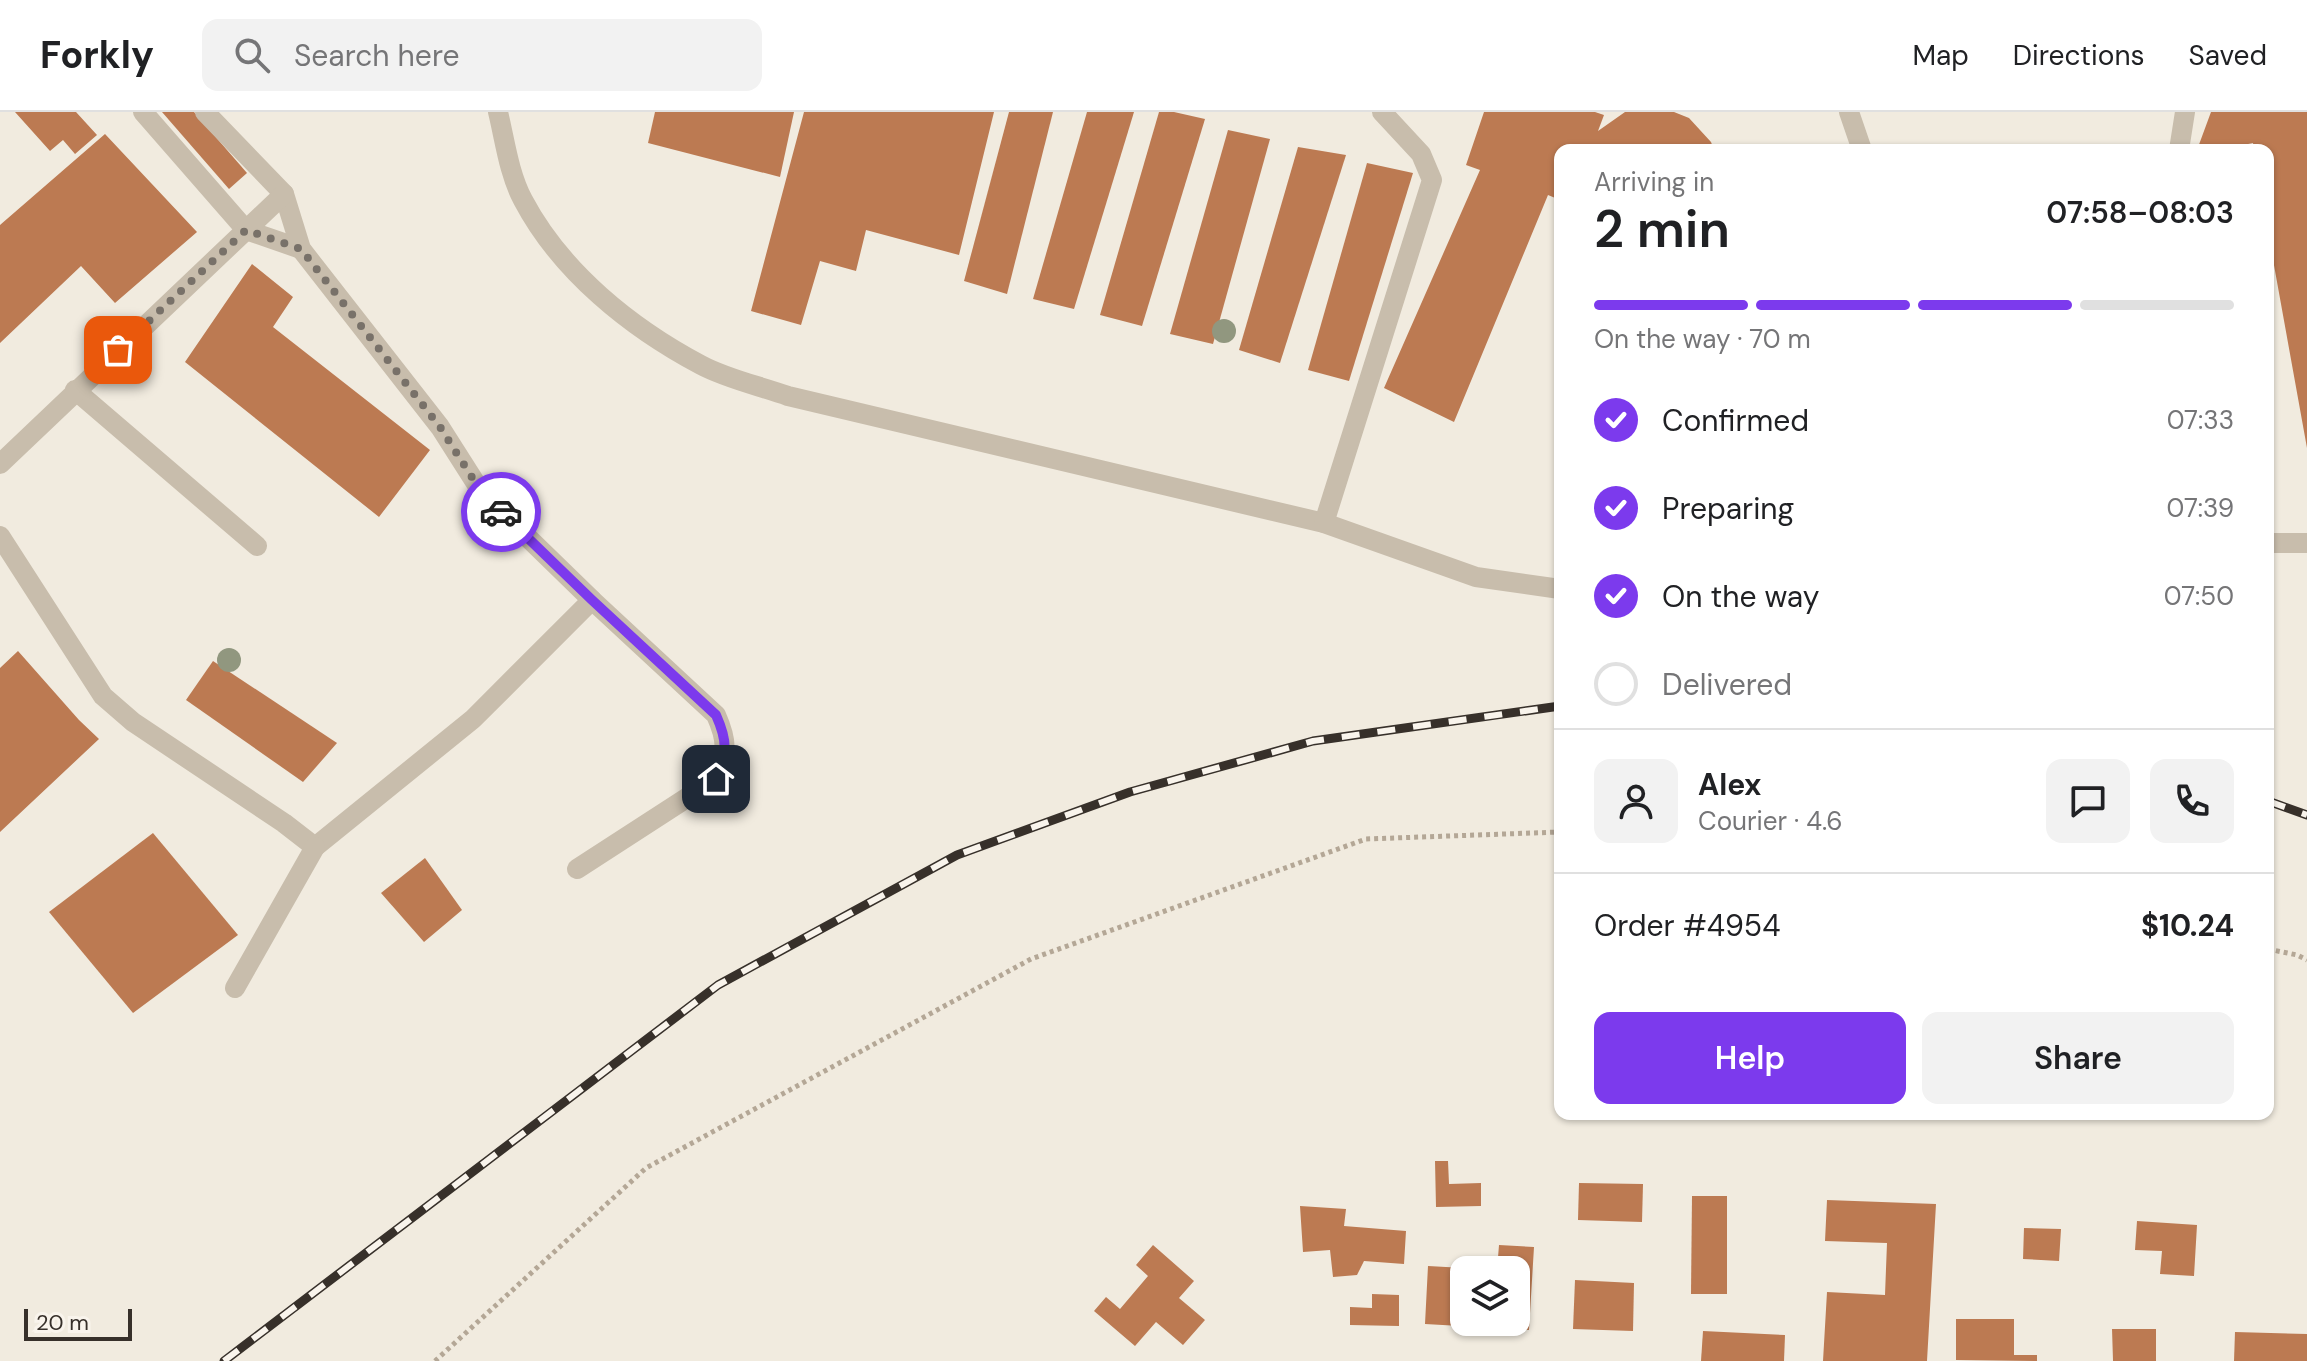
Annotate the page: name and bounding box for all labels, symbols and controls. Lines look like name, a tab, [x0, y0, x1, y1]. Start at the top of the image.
search box	[202, 19, 762, 91]
text: Forkly	[40, 30, 154, 80]
icon: search	[230, 33, 274, 77]
text: Search here	[294, 36, 459, 75]
text: Map	[1912, 37, 1969, 74]
text: Directions	[2013, 37, 2145, 74]
text: Saved	[2189, 37, 2267, 74]
text: Arriving in	[1594, 165, 1714, 199]
text: 07:58–08:03	[2046, 193, 2234, 232]
text: 2 min	[1594, 195, 1730, 263]
pin	[84, 316, 152, 384]
text: On the way · 70 m	[1594, 322, 1811, 356]
icon: bag	[96, 328, 140, 372]
icon: check	[1594, 398, 1638, 442]
text: Confirmed	[1662, 401, 1809, 440]
text: 07:33	[2167, 403, 2234, 437]
courier	[461, 472, 541, 552]
icon: check	[1594, 486, 1638, 530]
text: Preparing	[1662, 489, 1794, 528]
icon: car	[479, 490, 523, 534]
text: 07:39	[2167, 491, 2234, 525]
icon: check	[1594, 574, 1638, 618]
text: On the way	[1662, 577, 1819, 616]
text: 07:50	[2164, 579, 2234, 613]
text: Delivered	[1662, 665, 1792, 704]
pin	[682, 745, 750, 813]
icon: home	[694, 757, 738, 801]
button: person	[1594, 759, 1678, 843]
button: chat	[2046, 759, 2130, 843]
button: phone	[2150, 759, 2234, 843]
text: Alex	[1698, 765, 1761, 804]
text: Courier · 4.6	[1698, 804, 1843, 838]
text: Order #4954	[1594, 906, 1780, 945]
text: $10.24	[2141, 906, 2234, 945]
button: Help	[1594, 1012, 1906, 1104]
button: Share	[1922, 1012, 2234, 1104]
map controls	[1450, 1256, 1530, 1336]
button: layers	[1450, 1256, 1530, 1336]
scale bar	[24, 1305, 132, 1341]
text: 20 m	[36, 1308, 89, 1337]

